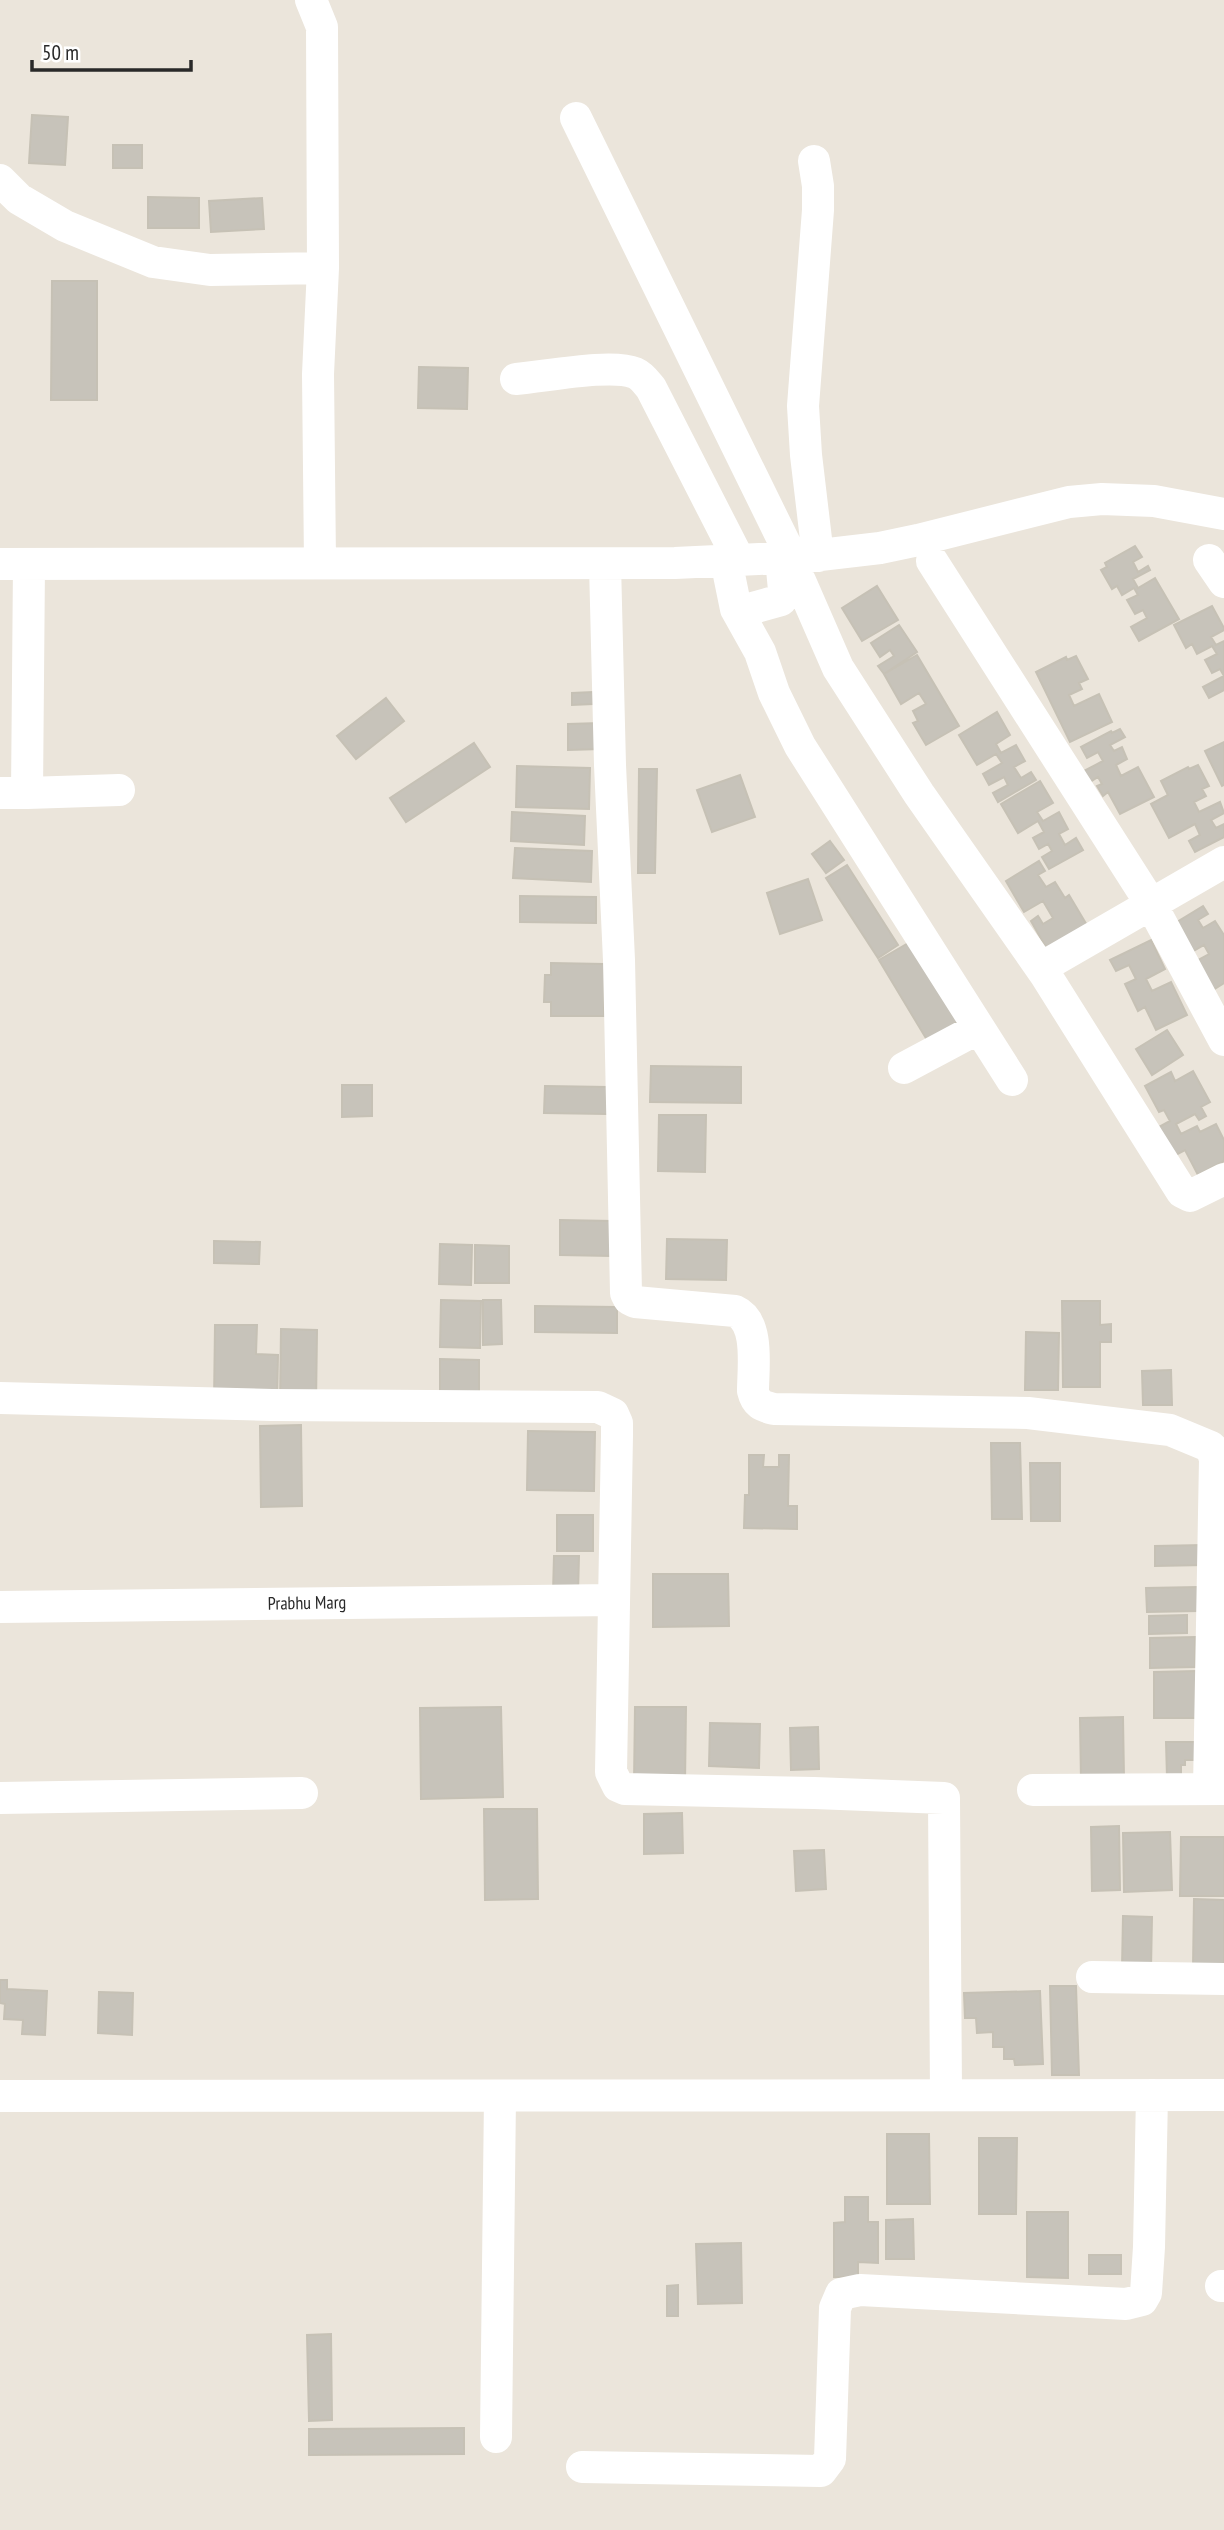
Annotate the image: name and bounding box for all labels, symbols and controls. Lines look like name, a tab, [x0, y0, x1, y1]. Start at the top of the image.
scale bar	[32, 28, 191, 72]
text: 50 m	[42, 39, 79, 66]
street label: Prabhu Marg	[268, 1590, 346, 1615]

